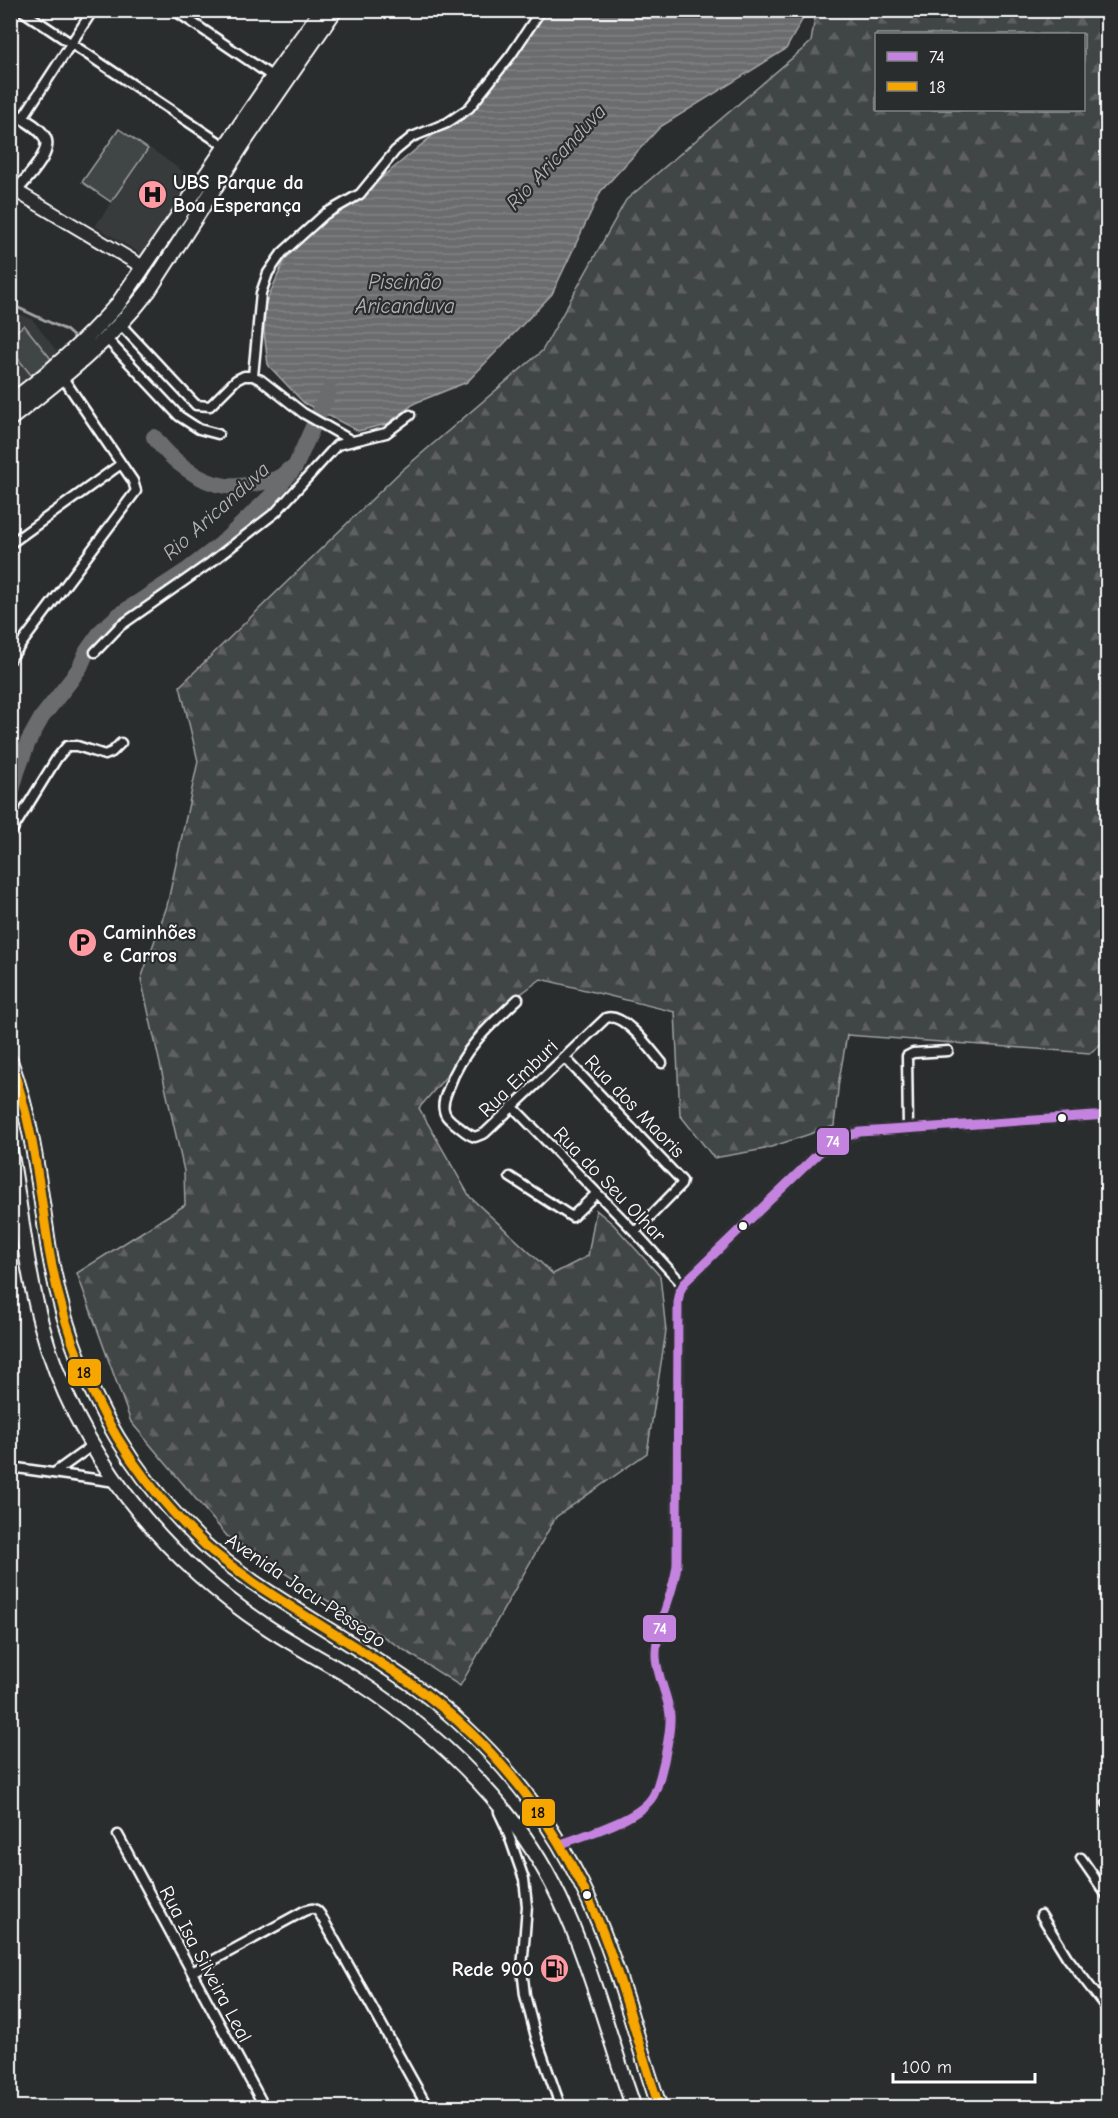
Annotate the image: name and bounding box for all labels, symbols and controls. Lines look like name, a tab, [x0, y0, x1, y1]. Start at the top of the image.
legend	[875, 33, 1085, 111]
text: 74	[929, 47, 945, 68]
text: 18	[929, 77, 945, 98]
water label: Rio Aricanduva	[501, 99, 611, 215]
place label: UBS Parque da Boa Esperança	[173, 171, 304, 217]
hospital icon: UBS Parque da Boa Esperança	[136, 178, 168, 210]
water label: Piscinão Aricanduva	[354, 270, 455, 318]
water label: Rio Aricanduva	[158, 457, 274, 565]
place label: Caminhões e Carros	[103, 921, 196, 967]
parking icon: Caminhões e Carros	[66, 927, 98, 959]
street label: Rua Emburi	[474, 1035, 563, 1122]
street label: Rua dos Maoris	[580, 1050, 689, 1162]
unlabelled marker	[1056, 1112, 1068, 1124]
street label: Rua do Seu Olhar	[549, 1122, 670, 1247]
line badge: 74	[816, 1127, 850, 1156]
text: 74	[826, 1133, 840, 1151]
unlabelled marker	[737, 1220, 749, 1232]
line badge: 18	[67, 1358, 102, 1387]
text: 18	[77, 1364, 91, 1382]
street label: Avenida Jacu-Pêssego	[221, 1528, 390, 1653]
line badge: 74	[642, 1614, 677, 1643]
text: 74	[653, 1620, 667, 1638]
line badge: 18	[521, 1798, 556, 1827]
text: 18	[531, 1804, 545, 1822]
street label: Rua Isa Silveira Leal	[155, 1882, 256, 2046]
unlabelled marker	[581, 1889, 593, 1901]
fuel station icon: Rede 900	[539, 1953, 571, 1985]
place label: Rede 900	[452, 1958, 534, 1981]
scale bar	[893, 2046, 1036, 2084]
text: 100 m	[902, 2057, 952, 2078]

